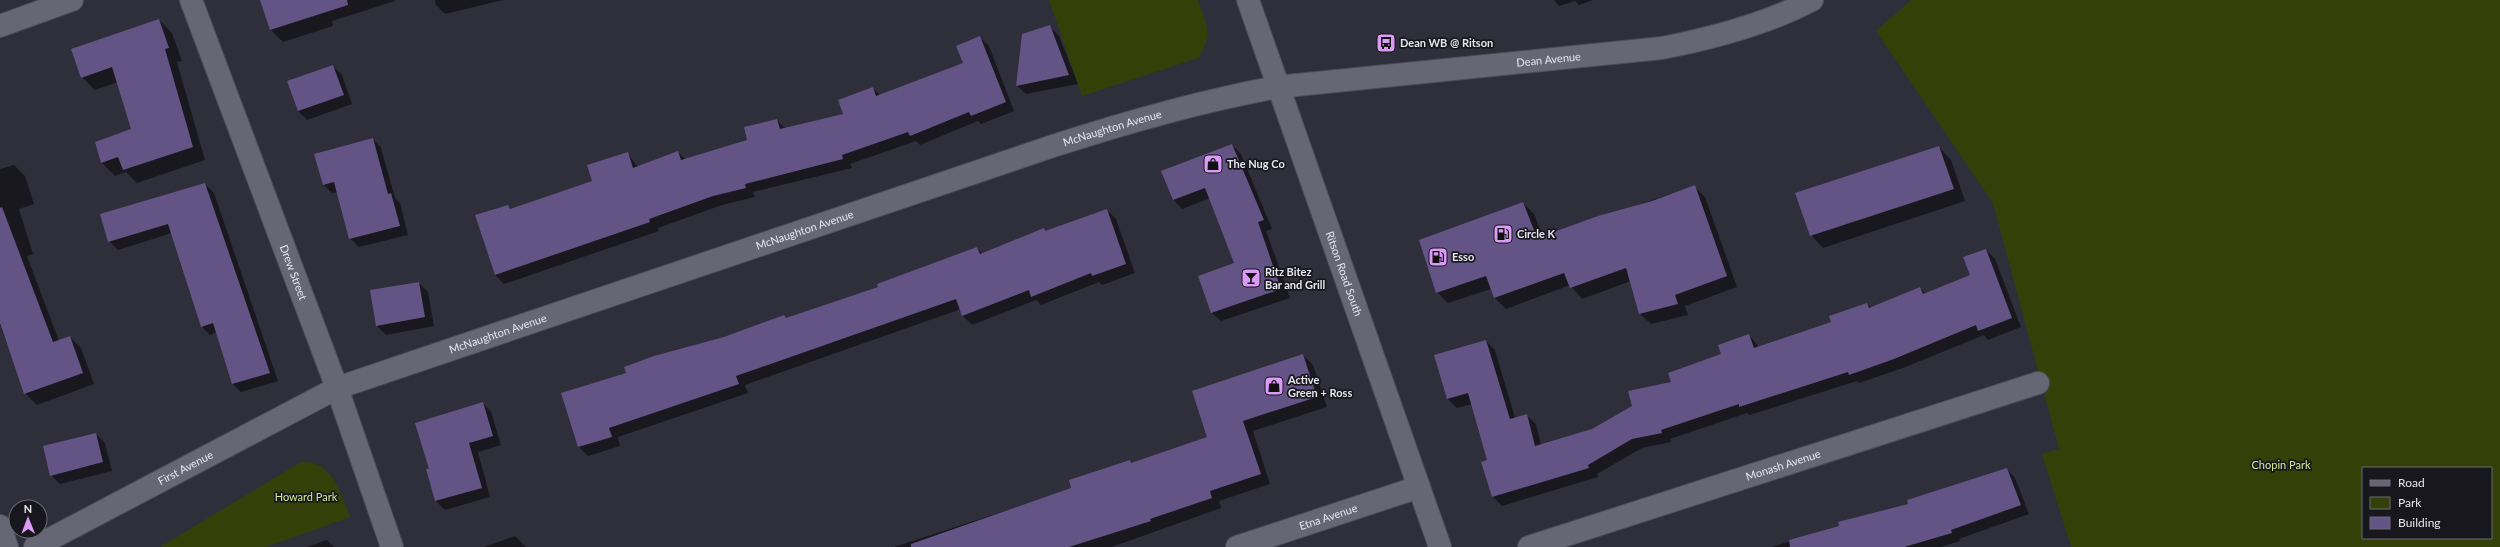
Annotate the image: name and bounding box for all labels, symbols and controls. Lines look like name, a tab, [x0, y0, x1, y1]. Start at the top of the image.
bus stop icon: Dean WB @ Ritson	[1375, 32, 1397, 54]
place label: Dean WB @ Ritson	[1400, 36, 1493, 49]
street label: Dean Avenue	[1516, 49, 1582, 69]
street label: McNaughton Avenue	[1061, 107, 1163, 148]
shop icon: The Nug Co	[1202, 153, 1224, 175]
place label: The Nug Co	[1227, 157, 1285, 170]
street label: McNaughton Avenue	[754, 207, 855, 252]
fuel station icon: Circle K	[1492, 223, 1514, 245]
place label: Circle K	[1517, 227, 1556, 240]
street label: Ritson Road South	[1324, 229, 1365, 318]
street label: Drew Street	[278, 243, 310, 302]
fuel station icon: Esso	[1427, 246, 1449, 268]
place label: Esso	[1452, 250, 1474, 263]
place label: Ritz Bitez Bar and Grill	[1265, 265, 1326, 291]
bar icon: Ritz Bitez Bar and Grill	[1240, 267, 1262, 289]
street label: McNaughton Avenue	[447, 311, 548, 356]
place label: Active Green + Ross	[1287, 373, 1352, 399]
shop icon: Active Green + Ross	[1263, 375, 1285, 397]
street label: Monash Avenue	[1744, 446, 1822, 483]
street label: First Avenue	[155, 447, 215, 487]
park label: Chopin Park	[2252, 458, 2311, 471]
legend	[2362, 467, 2492, 539]
text: Road	[2398, 475, 2425, 490]
park label: Howard Park	[275, 490, 338, 503]
text: Park	[2398, 495, 2422, 510]
north arrow	[8, 499, 48, 539]
street label: Etna Avenue	[1297, 501, 1359, 532]
text: N	[23, 502, 32, 515]
text: Building	[2398, 515, 2441, 530]

